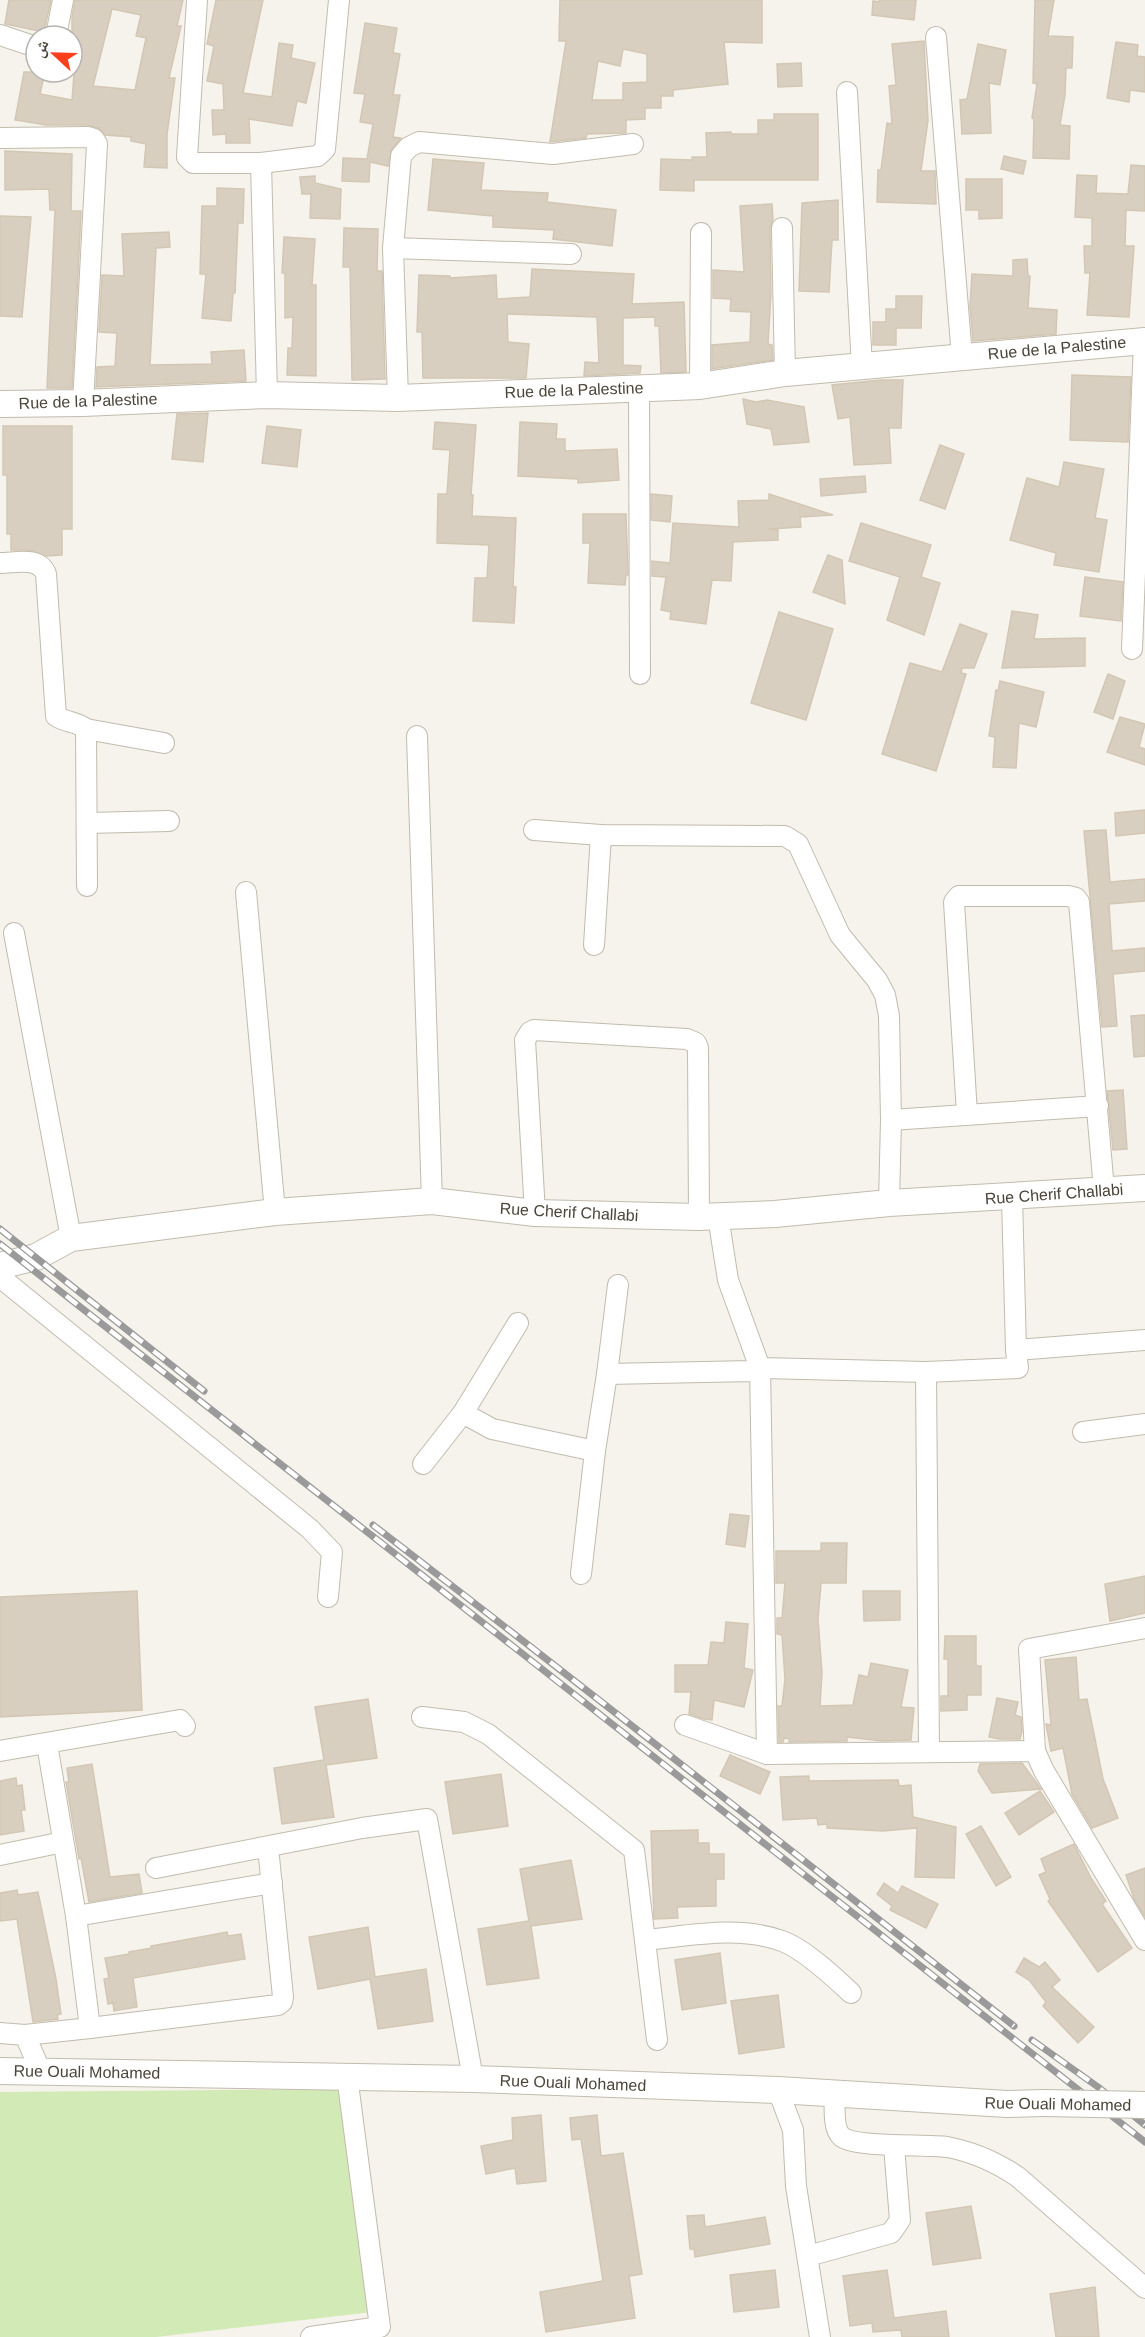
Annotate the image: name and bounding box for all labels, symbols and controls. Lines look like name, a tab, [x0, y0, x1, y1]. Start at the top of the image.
north arrow	[24, 24, 84, 84]
text: ش	[29, 37, 53, 60]
street label: Rue de la Palestine	[987, 333, 1127, 363]
street label: Rue de la Palestine	[504, 379, 644, 401]
street label: Rue de la Palestine	[18, 390, 158, 412]
street label: Rue Cherif Challabi	[984, 1181, 1124, 1207]
street label: Rue Cherif Challabi	[499, 1200, 639, 1224]
street label: Rue Ouali Mohamed	[13, 2062, 161, 2082]
street label: Rue Ouali Mohamed	[499, 2072, 647, 2094]
street label: Rue Ouali Mohamed	[984, 2094, 1132, 2114]

